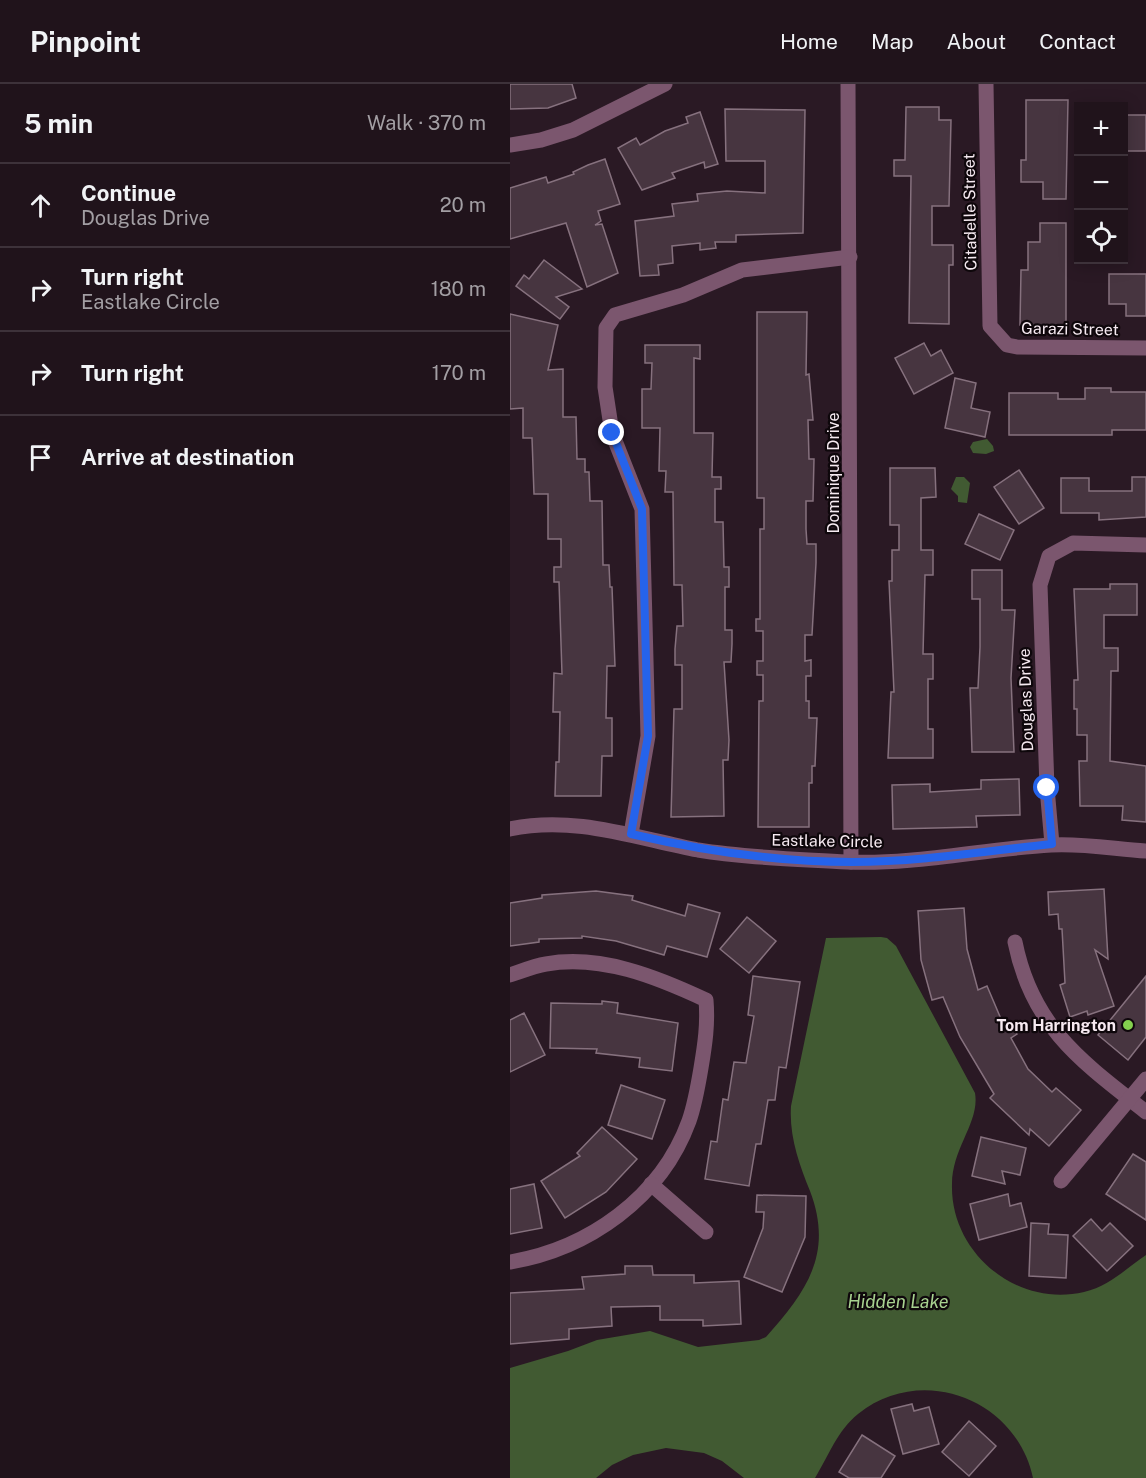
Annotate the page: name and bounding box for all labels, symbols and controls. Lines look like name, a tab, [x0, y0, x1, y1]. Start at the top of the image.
text: Pinpoint	[30, 25, 141, 58]
text: Home	[780, 29, 838, 54]
text: Map	[871, 29, 914, 54]
text: About	[947, 29, 1006, 54]
text: Contact	[1039, 29, 1116, 54]
map controls	[1074, 102, 1128, 264]
button: +	[1074, 102, 1128, 156]
text: 5 min	[24, 108, 93, 139]
text: Walk · 370 m	[367, 111, 486, 135]
street label: Citadelle Street	[959, 153, 981, 271]
button: −	[1074, 156, 1128, 210]
text: Continue	[81, 180, 176, 206]
icon: ahead	[24, 189, 57, 222]
text: 20 m	[440, 193, 486, 217]
text: Douglas Drive	[81, 206, 210, 230]
button: locate	[1074, 210, 1128, 264]
text: Turn right	[81, 264, 184, 290]
icon: right	[24, 273, 57, 306]
text: 180 m	[431, 277, 486, 301]
text: Eastlake Circle	[81, 290, 220, 314]
street label: Garazi Street	[1021, 319, 1119, 339]
icon: right	[24, 357, 57, 390]
text: Turn right	[81, 360, 184, 386]
text: 170 m	[432, 361, 486, 385]
street label: Dominique Drive	[824, 412, 843, 534]
route end	[598, 419, 624, 445]
icon: arrive	[24, 441, 57, 474]
text: Arrive at destination	[81, 444, 294, 470]
street label: Douglas Drive	[1015, 648, 1037, 752]
route start	[1033, 774, 1059, 800]
street label: Eastlake Circle	[771, 831, 883, 851]
place label: Tom Harrington	[996, 1016, 1116, 1035]
marker: Tom Harrington	[1121, 1018, 1135, 1032]
water label: Hidden Lake	[847, 1291, 949, 1312]

